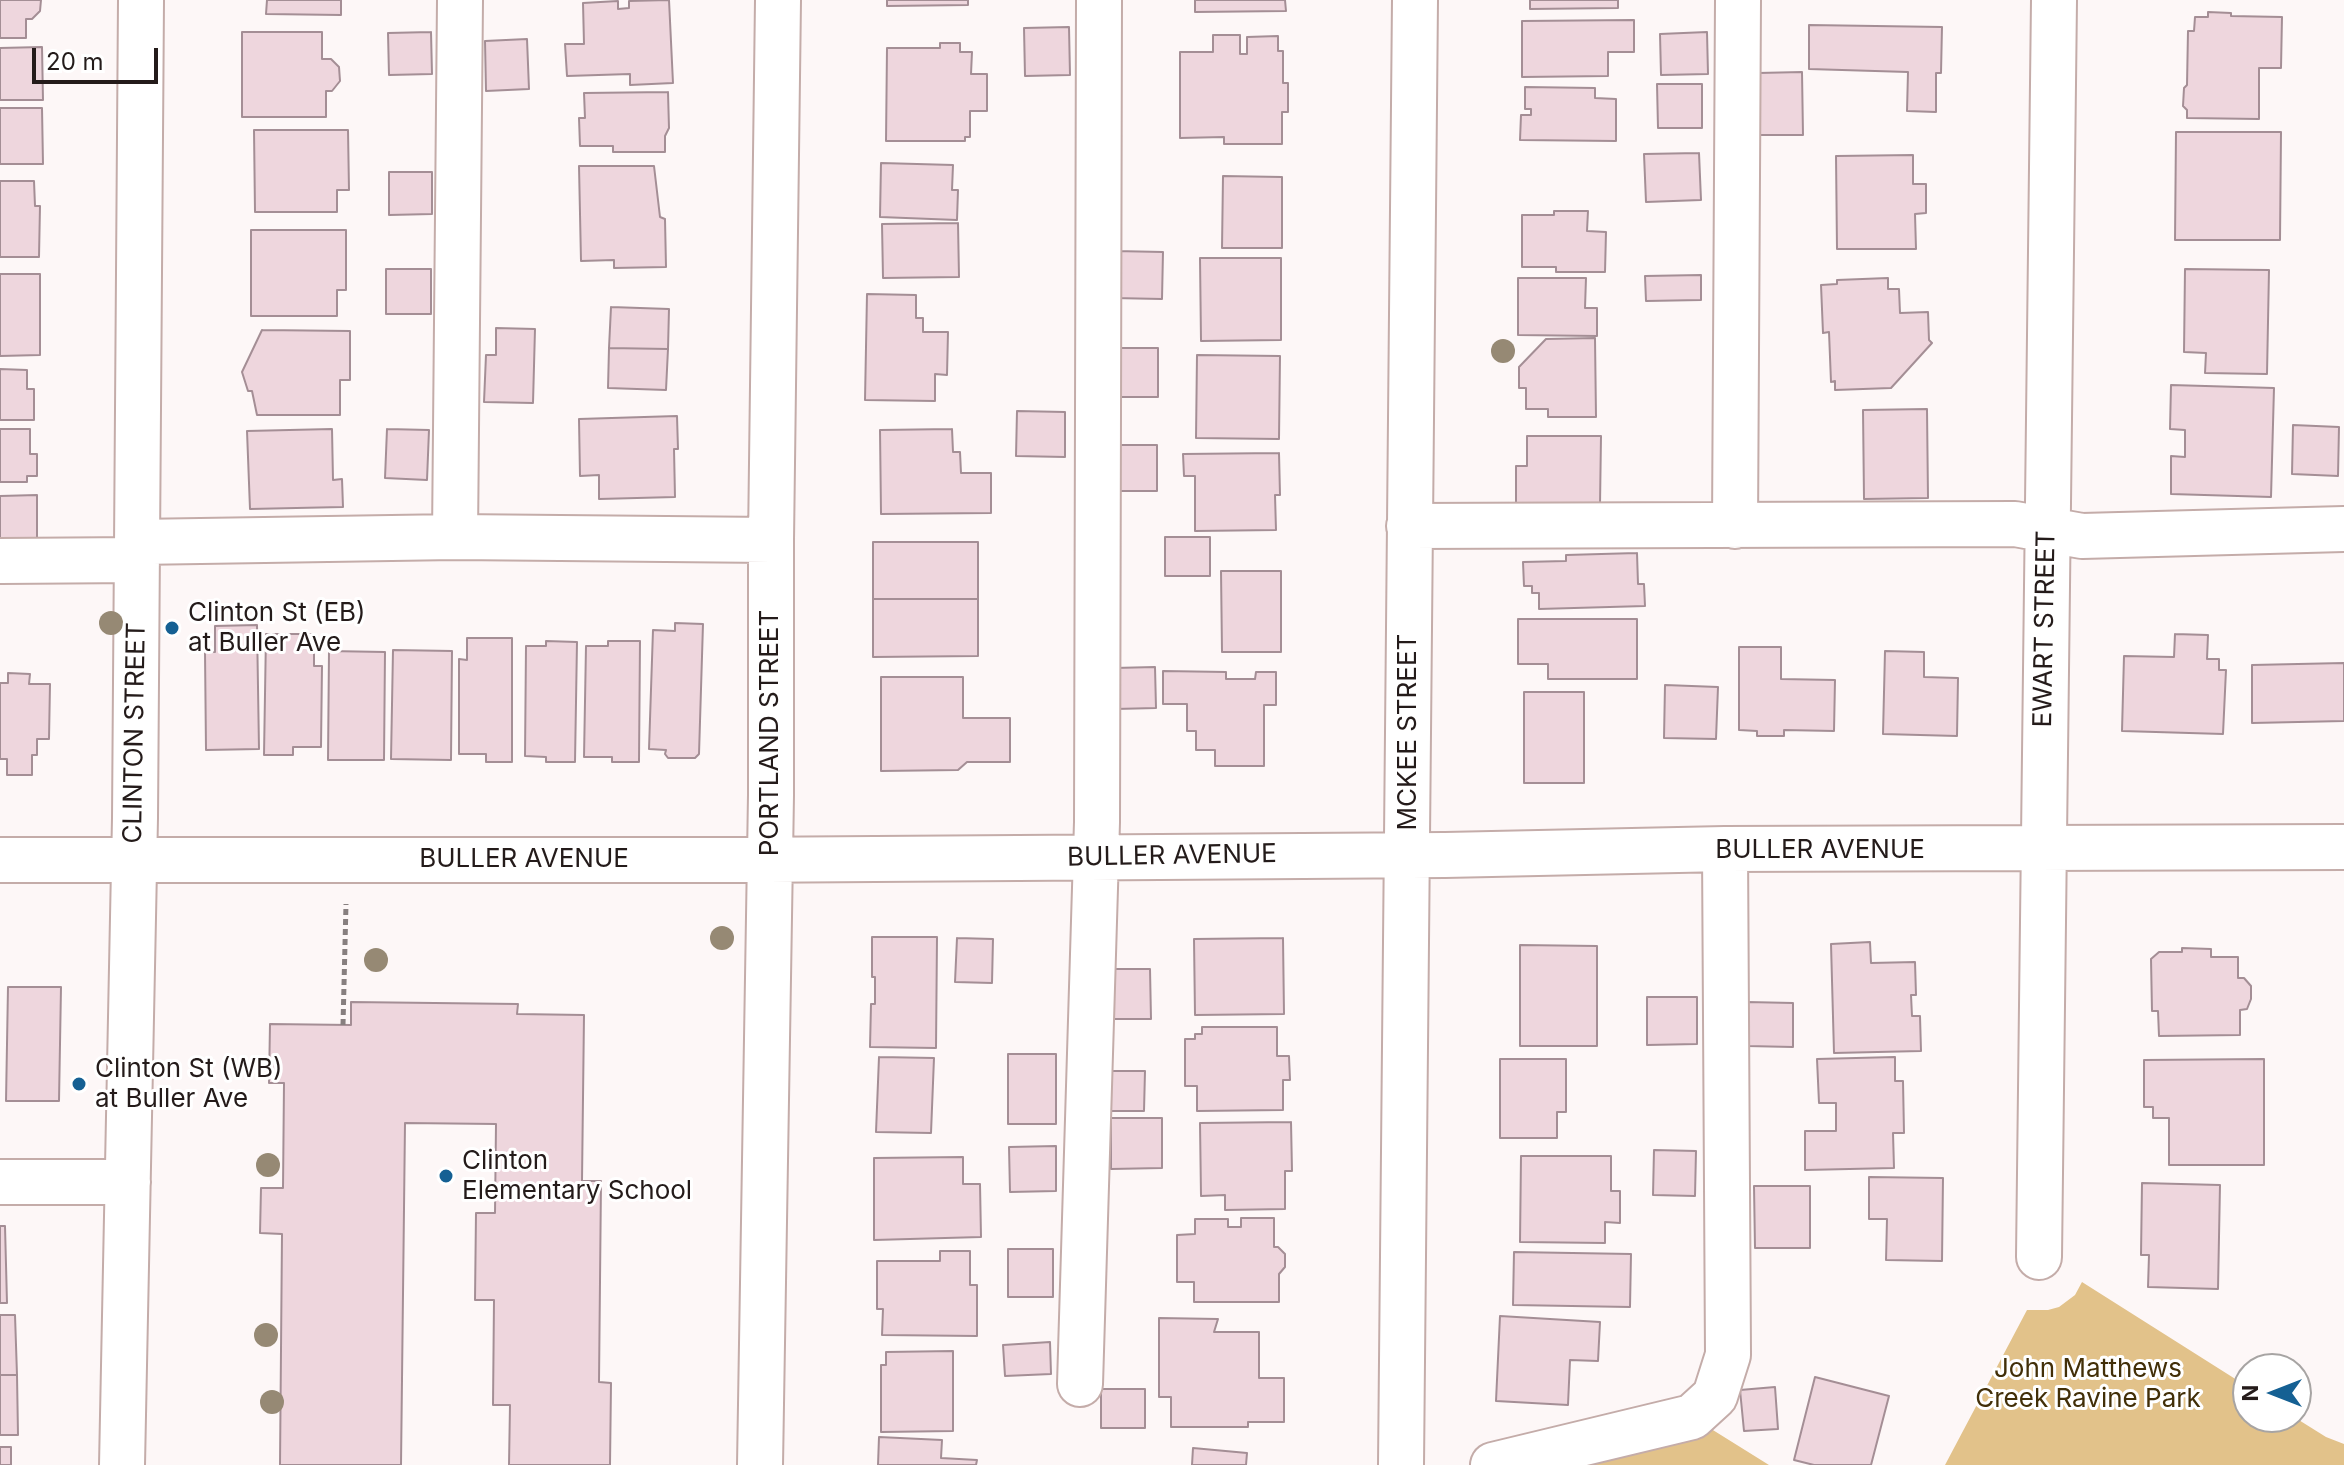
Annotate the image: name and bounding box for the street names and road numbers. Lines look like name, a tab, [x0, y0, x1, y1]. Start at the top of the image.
street label: EWART STREET	[2028, 530, 2062, 728]
street label: PORTLAND STREET	[754, 610, 786, 856]
street label: CLINTON STREET	[117, 622, 153, 844]
street label: MCKEE STREET	[1392, 634, 1424, 830]
street label: BULLER AVENUE	[1715, 834, 1925, 866]
street label: BULLER AVENUE	[1067, 839, 1277, 873]
street label: BULLER AVENUE	[419, 843, 629, 875]

